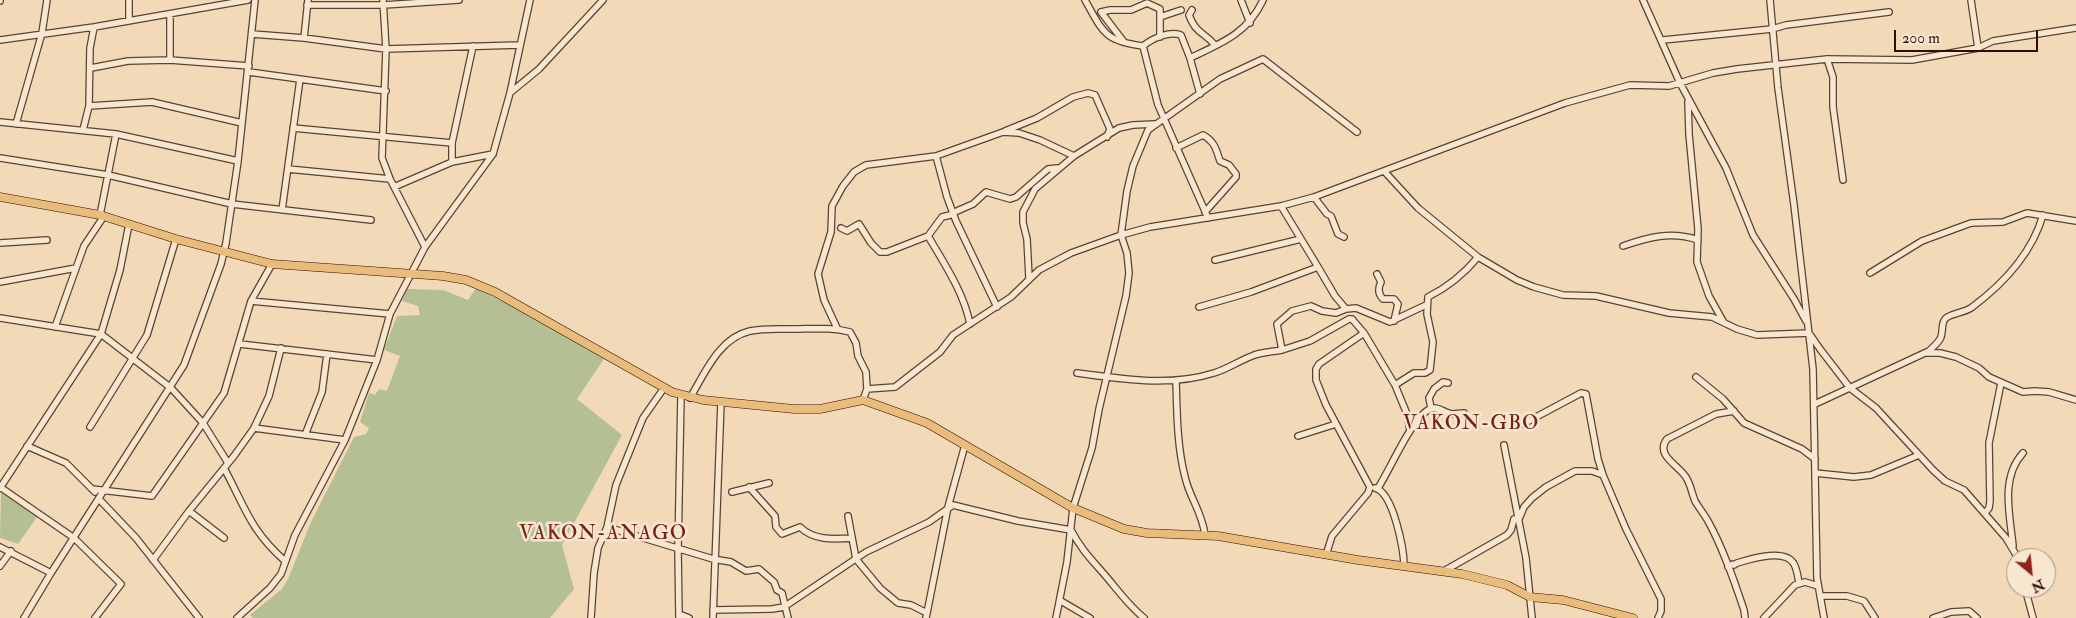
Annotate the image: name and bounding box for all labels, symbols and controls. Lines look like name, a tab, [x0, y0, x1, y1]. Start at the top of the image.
scale bar	[1896, 20, 2040, 52]
text: 200 m	[1902, 29, 1940, 48]
district label: VAKON-GBO	[1402, 413, 1540, 437]
district label: VAKON-ANAGO	[518, 523, 688, 547]
north arrow	[2006, 548, 2056, 598]
text: N	[2028, 575, 2047, 596]

